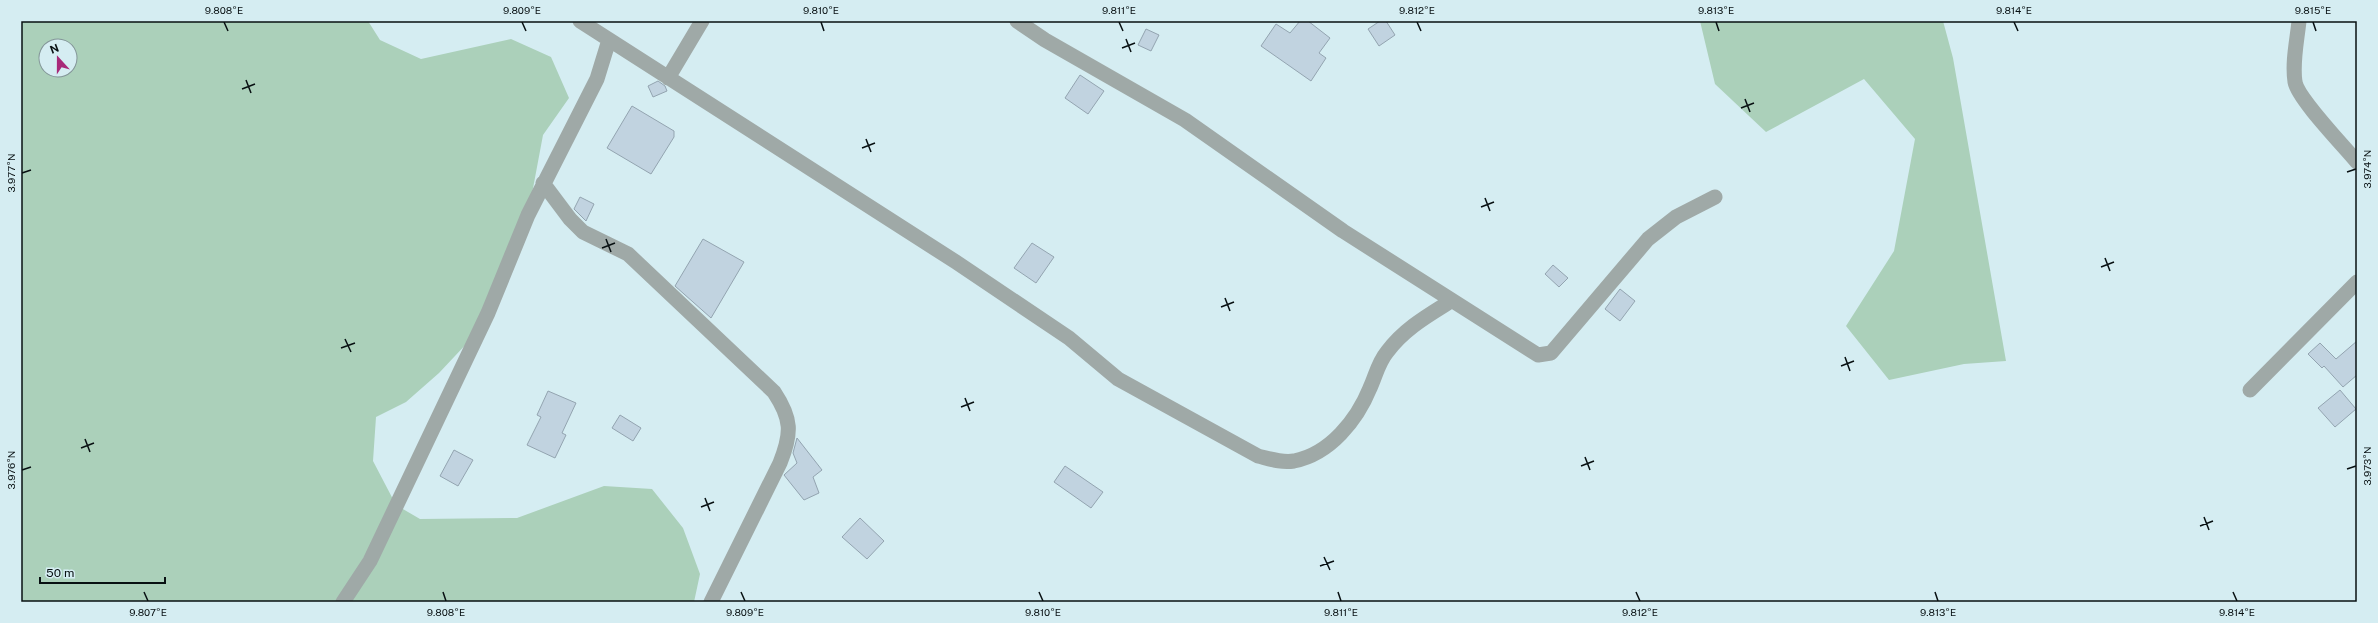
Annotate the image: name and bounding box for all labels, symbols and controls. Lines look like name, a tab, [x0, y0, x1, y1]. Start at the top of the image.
text: 9.808°E	[205, 4, 243, 16]
text: 9.809°E	[503, 4, 541, 16]
text: 9.810°E	[803, 4, 839, 16]
text: 9.811°E	[1102, 4, 1136, 16]
text: 9.812°E	[1399, 4, 1435, 16]
text: 9.813°E	[1698, 4, 1734, 16]
text: 9.814°E	[1996, 4, 2032, 16]
text: 9.815°E	[2295, 4, 2331, 16]
north arrow	[38, 38, 78, 78]
text: N	[48, 42, 61, 56]
text: 3.974°N	[2361, 150, 2373, 188]
text: 3.977°N	[5, 154, 17, 192]
text: 3.973°N	[2361, 447, 2373, 485]
text: 3.976°N	[5, 451, 17, 489]
scale bar	[40, 559, 165, 585]
text: 50 m	[46, 566, 74, 580]
text: 9.807°E	[129, 606, 167, 618]
text: 9.808°E	[427, 606, 465, 618]
text: 9.809°E	[726, 606, 764, 618]
text: 9.810°E	[1025, 606, 1061, 618]
text: 9.811°E	[1324, 606, 1358, 618]
text: 9.812°E	[1622, 606, 1658, 618]
text: 9.813°E	[1920, 606, 1956, 618]
text: 9.814°E	[2219, 606, 2255, 618]

